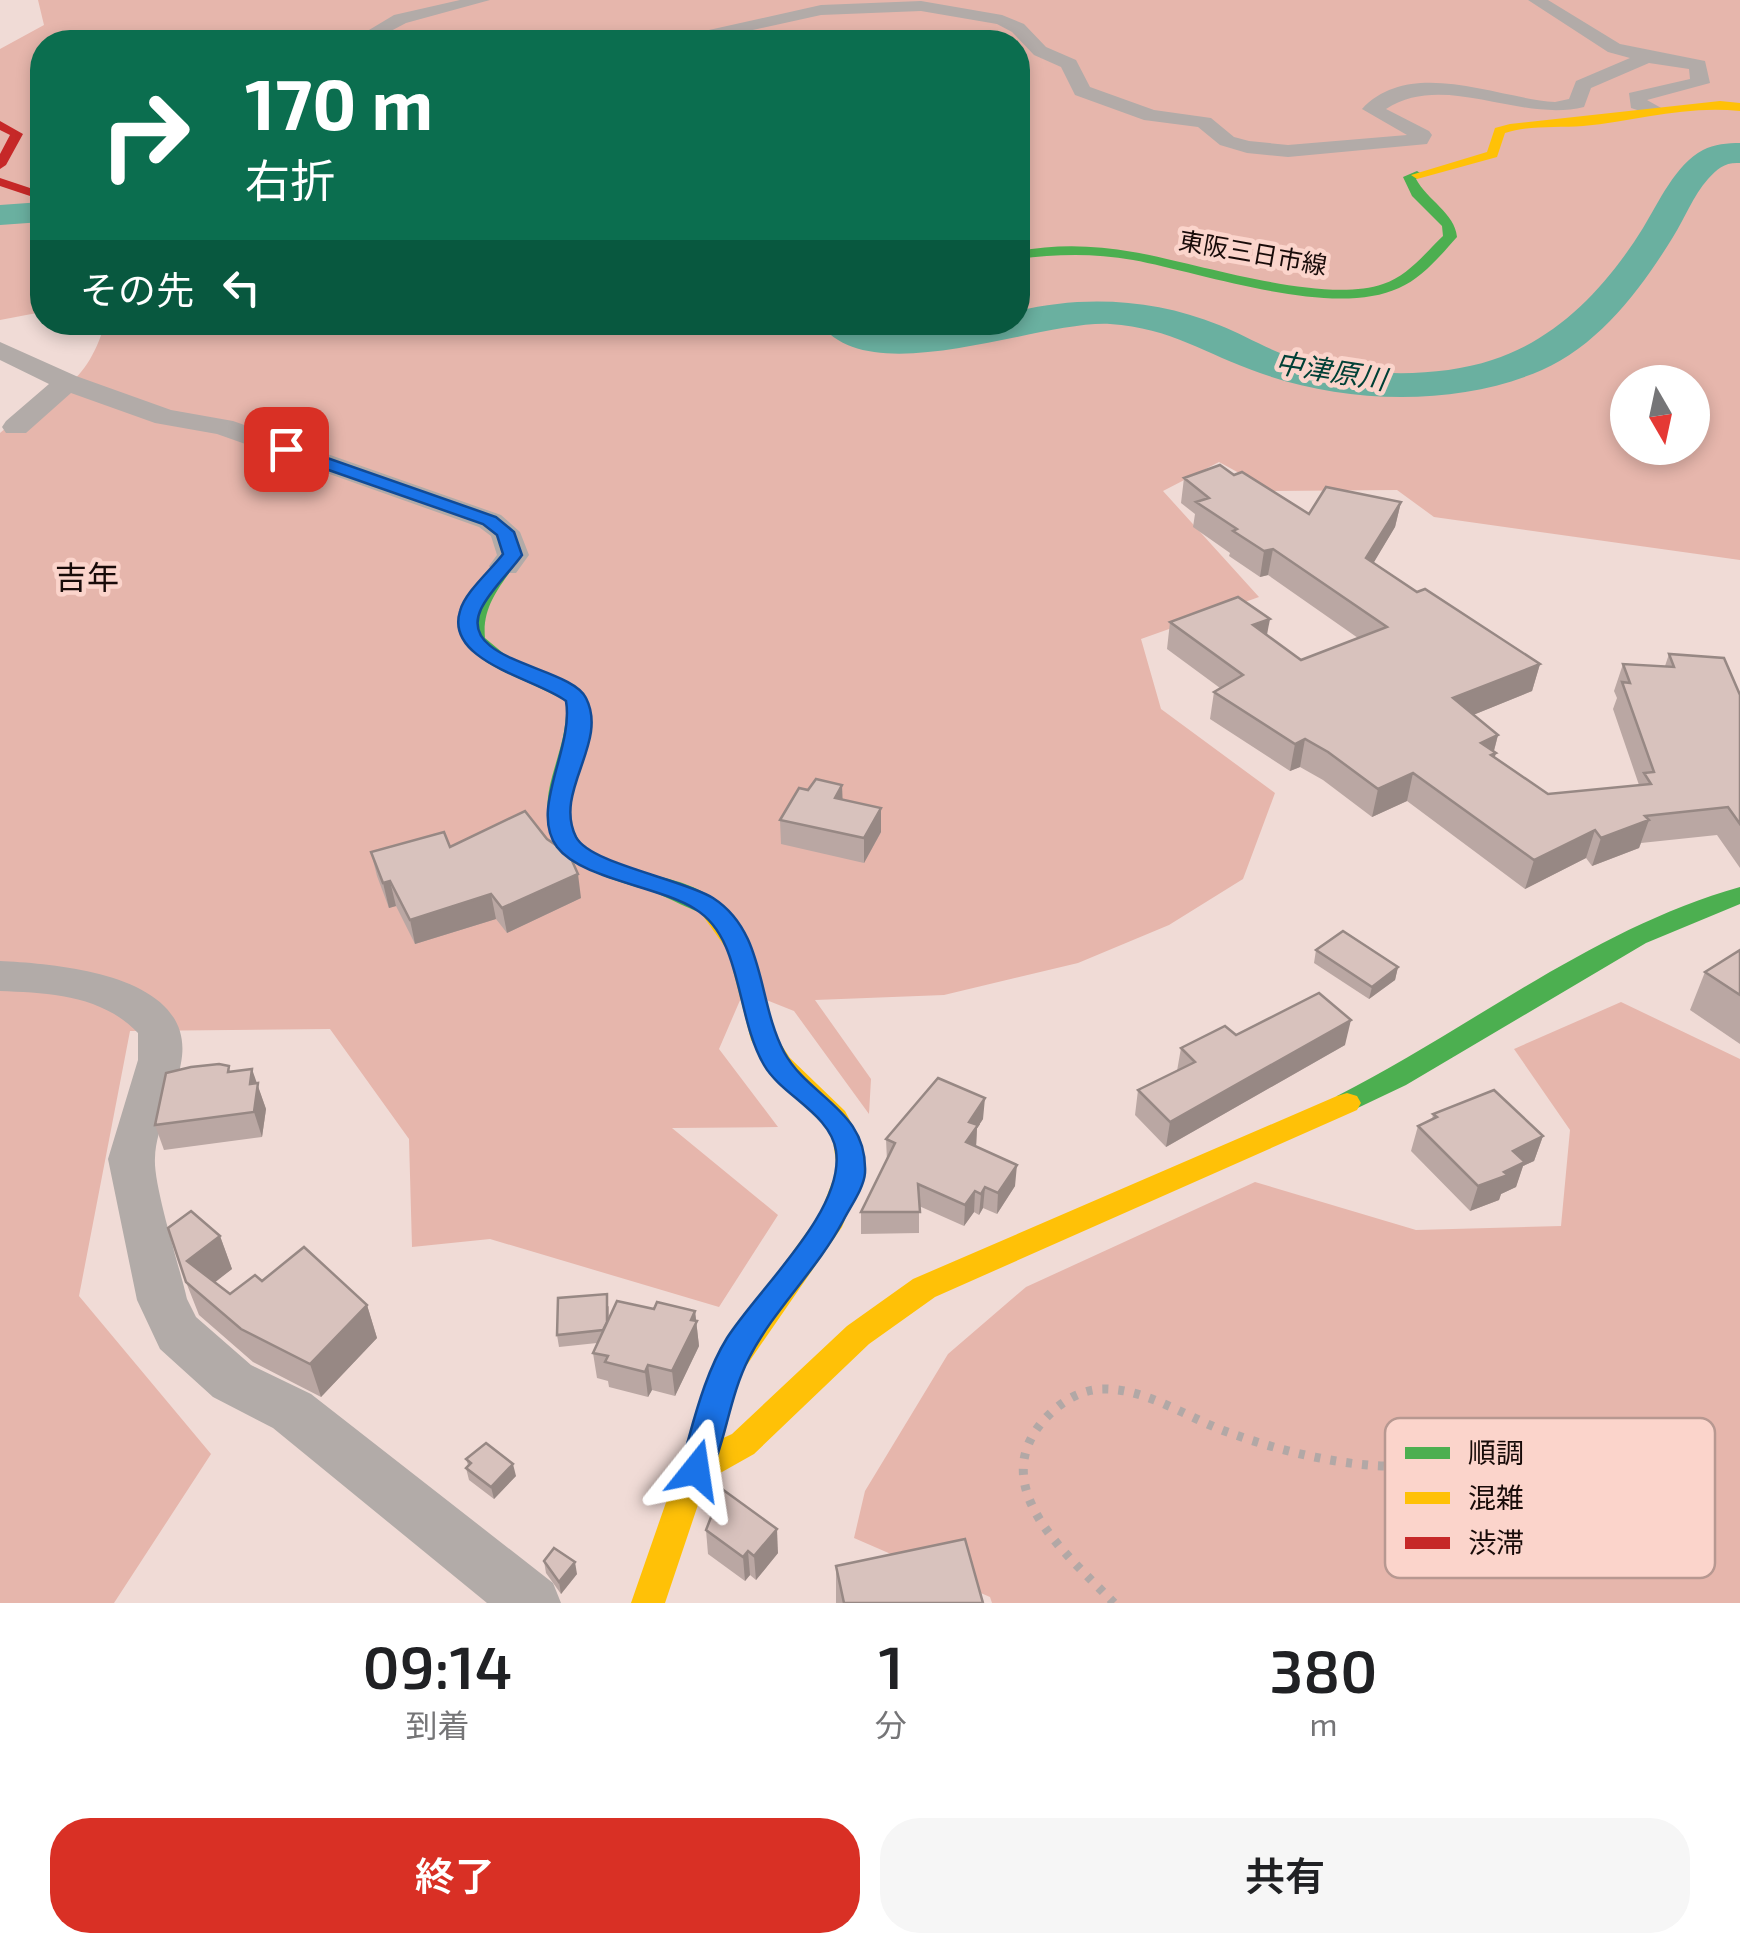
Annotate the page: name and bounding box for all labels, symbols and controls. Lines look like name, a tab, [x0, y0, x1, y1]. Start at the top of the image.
text: 170 m	[245, 60, 433, 144]
icon: right	[80, 70, 210, 200]
text: 右折	[245, 152, 335, 206]
street label: 東阪三日市線	[1177, 224, 1329, 280]
icon: left	[214, 260, 269, 315]
text: その先	[80, 266, 194, 312]
water label: 中津原川	[1273, 344, 1392, 396]
north arrow	[1610, 365, 1710, 465]
map controls	[1610, 365, 1710, 465]
pin	[244, 407, 329, 492]
icon: arrive	[259, 422, 314, 477]
district label: 吉年	[55, 557, 119, 595]
position arrow	[644, 1418, 748, 1522]
legend	[1385, 1418, 1715, 1578]
text: 順調	[1468, 1435, 1524, 1469]
text: 混雑	[1468, 1480, 1524, 1514]
text: 渋滞	[1468, 1525, 1524, 1559]
text: 09:14	[363, 1629, 512, 1701]
text: 1	[878, 1629, 903, 1701]
text: 380	[1270, 1633, 1377, 1705]
text: m	[1309, 1704, 1337, 1742]
text: 到着	[405, 1705, 469, 1743]
text: 分	[875, 1705, 907, 1743]
button: 終了	[50, 1818, 860, 1933]
button: 共有	[880, 1818, 1690, 1933]

